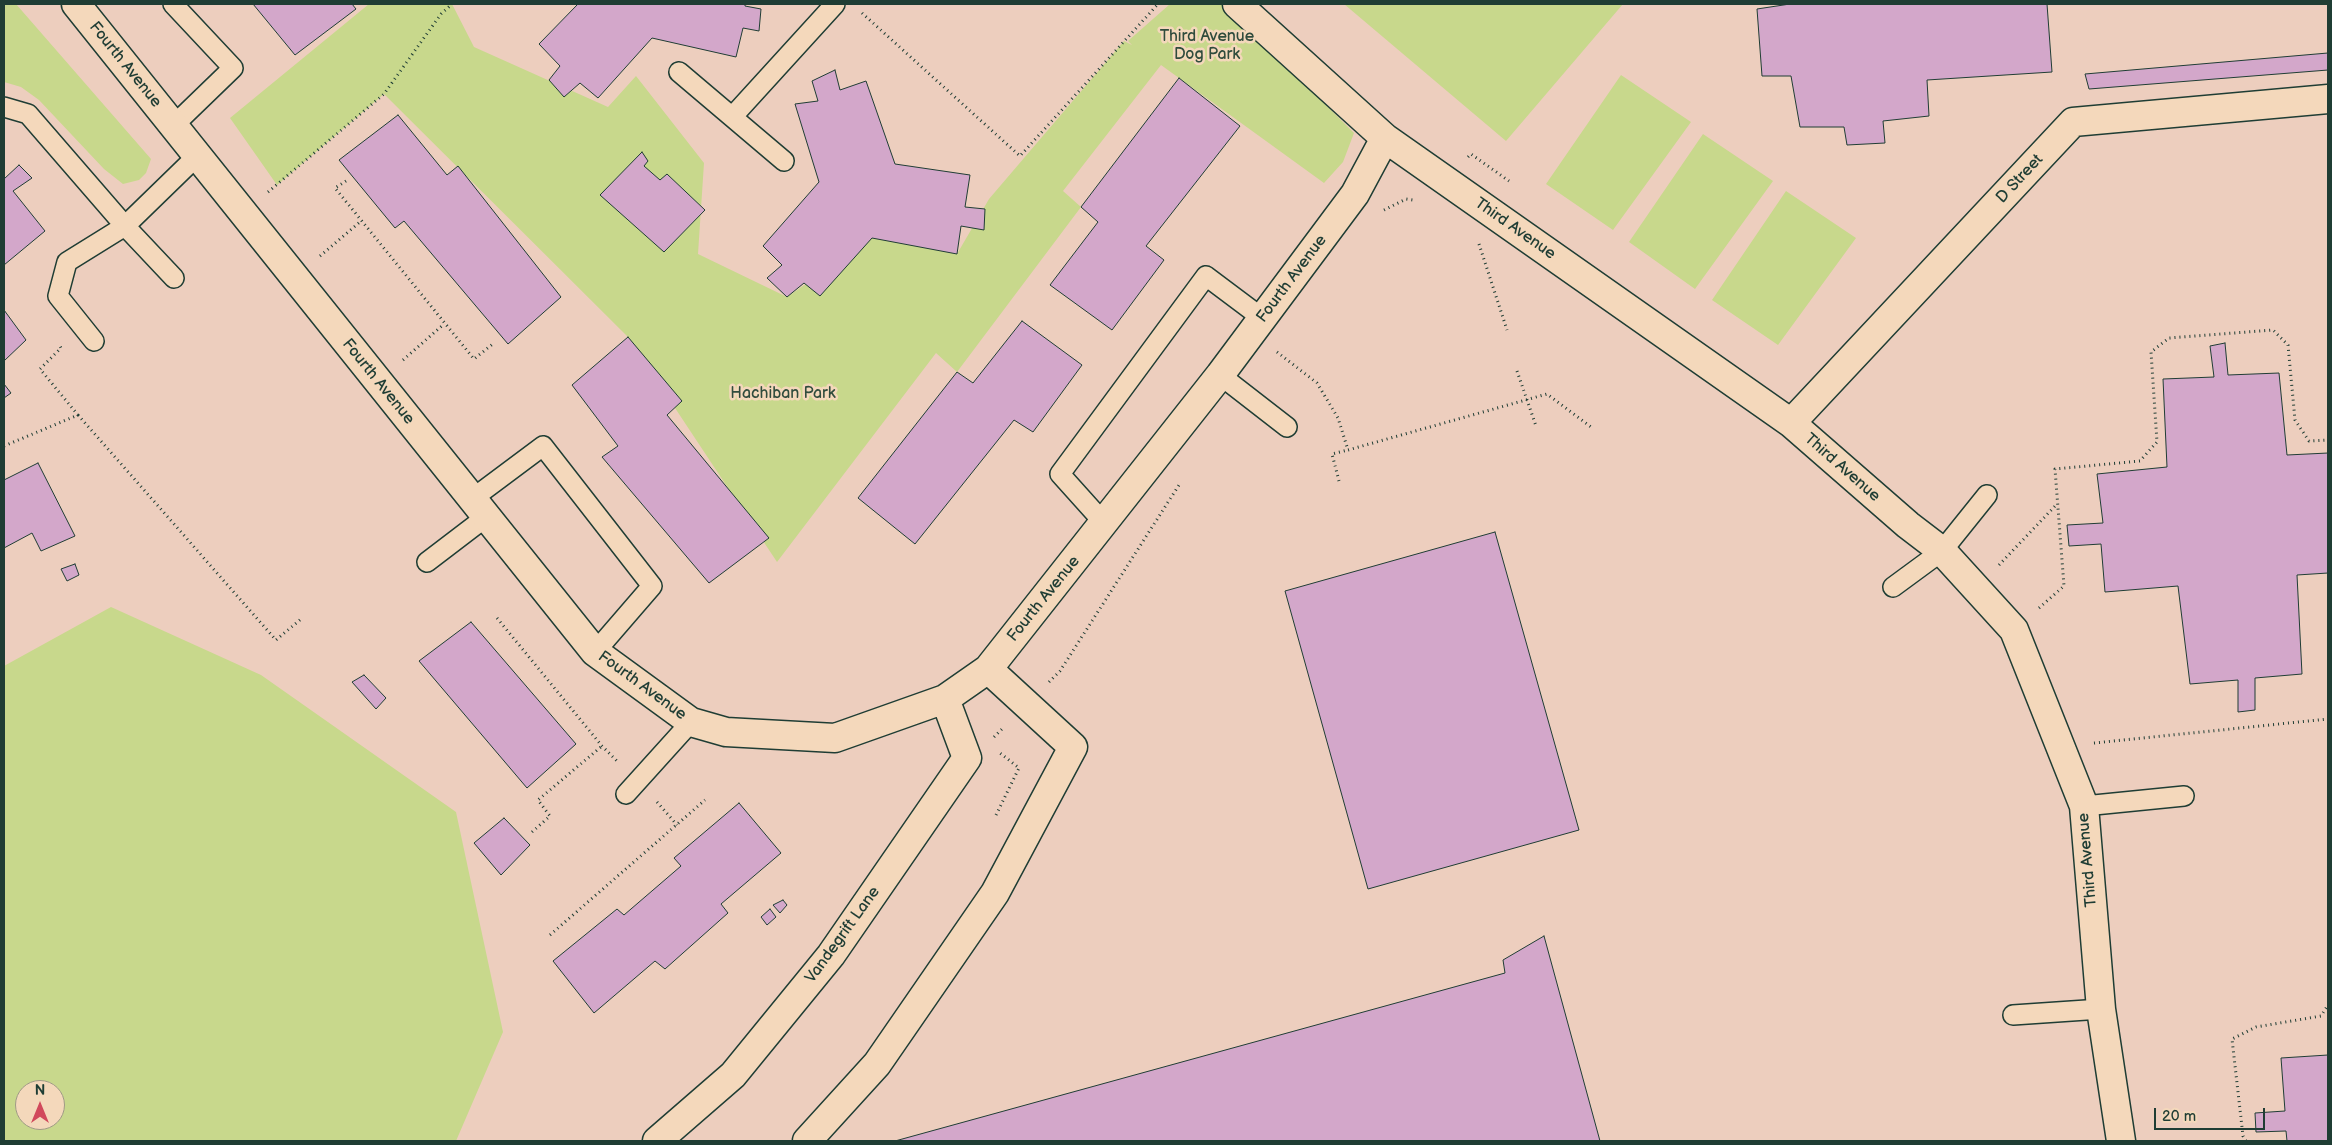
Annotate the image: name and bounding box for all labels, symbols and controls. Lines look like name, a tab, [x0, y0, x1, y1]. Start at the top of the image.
street label: Fourth Avenue	[85, 18, 165, 112]
park label: Third Avenue Dog Park	[1160, 27, 1254, 65]
street label: D Street	[1993, 151, 2047, 207]
street label: Third Avenue	[1471, 194, 1559, 264]
street label: Fourth Avenue	[1253, 231, 1331, 327]
street label: Fourth Avenue	[338, 335, 418, 429]
park label: Hachiban Park	[730, 384, 836, 404]
street label: Third Avenue	[1800, 430, 1884, 506]
street label: Fourth Avenue	[1004, 552, 1084, 646]
street label: Fourth Avenue	[594, 647, 690, 725]
street label: Third Avenue	[2074, 812, 2102, 908]
street label: Vandegrift Lane	[802, 883, 884, 987]
north arrow	[15, 1080, 65, 1130]
text: N	[35, 1082, 45, 1099]
scale bar	[2157, 1098, 2268, 1130]
text: 20 m	[2162, 1107, 2196, 1126]

